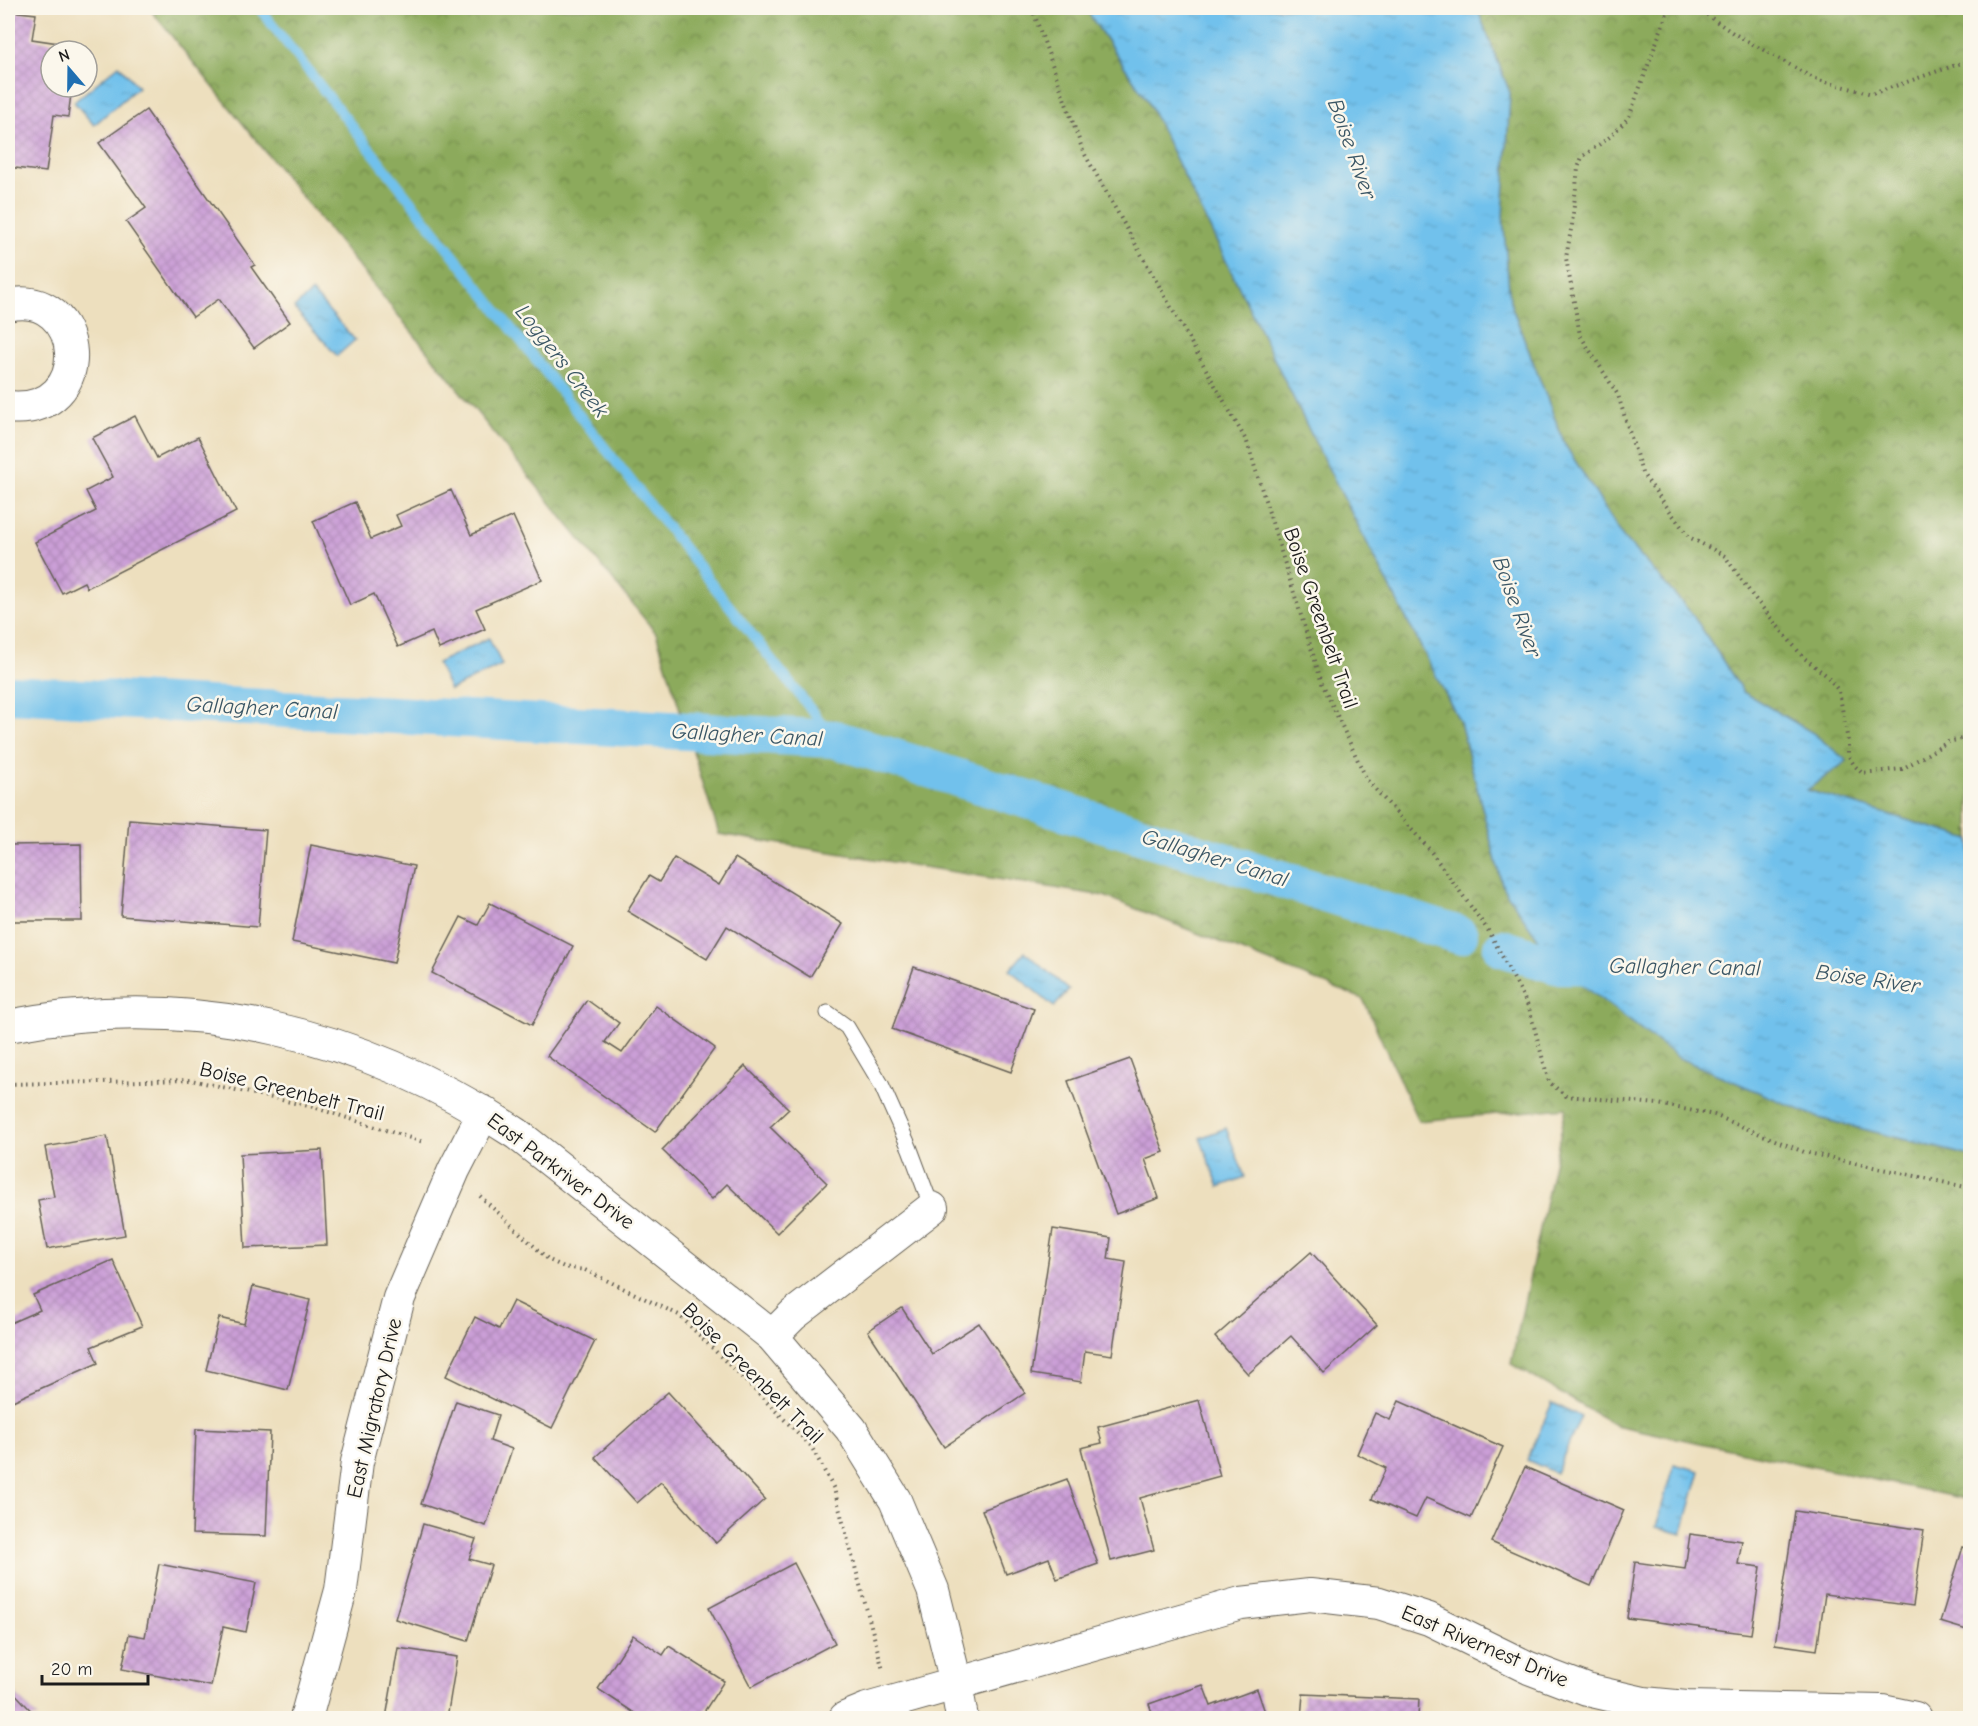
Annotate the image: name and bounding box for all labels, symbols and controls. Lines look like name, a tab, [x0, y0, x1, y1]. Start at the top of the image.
north arrow	[39, 39, 99, 99]
text: N	[56, 46, 72, 66]
water label: Boise River	[1322, 95, 1383, 204]
water label: Loggers Creek	[510, 299, 614, 423]
street label: Boise Greenbelt Trail	[1279, 525, 1363, 711]
water label: Boise River	[1487, 553, 1548, 662]
water label: Gallagher Canal	[186, 691, 340, 725]
water label: Gallagher Canal	[671, 718, 825, 752]
water label: Gallagher Canal	[1139, 823, 1292, 893]
water label: Gallagher Canal	[1609, 953, 1762, 981]
water label: Boise River	[1814, 959, 1923, 999]
street label: Boise Greenbelt Trail	[197, 1056, 387, 1126]
street label: East Parkriver Drive	[483, 1108, 639, 1234]
street label: Boise Greenbelt Trail	[678, 1298, 828, 1448]
street label: East Migratory Drive	[342, 1316, 406, 1500]
street label: East Rivernest Drive	[1398, 1600, 1572, 1692]
scale bar	[42, 1648, 148, 1686]
text: 20 m	[51, 1659, 92, 1680]

